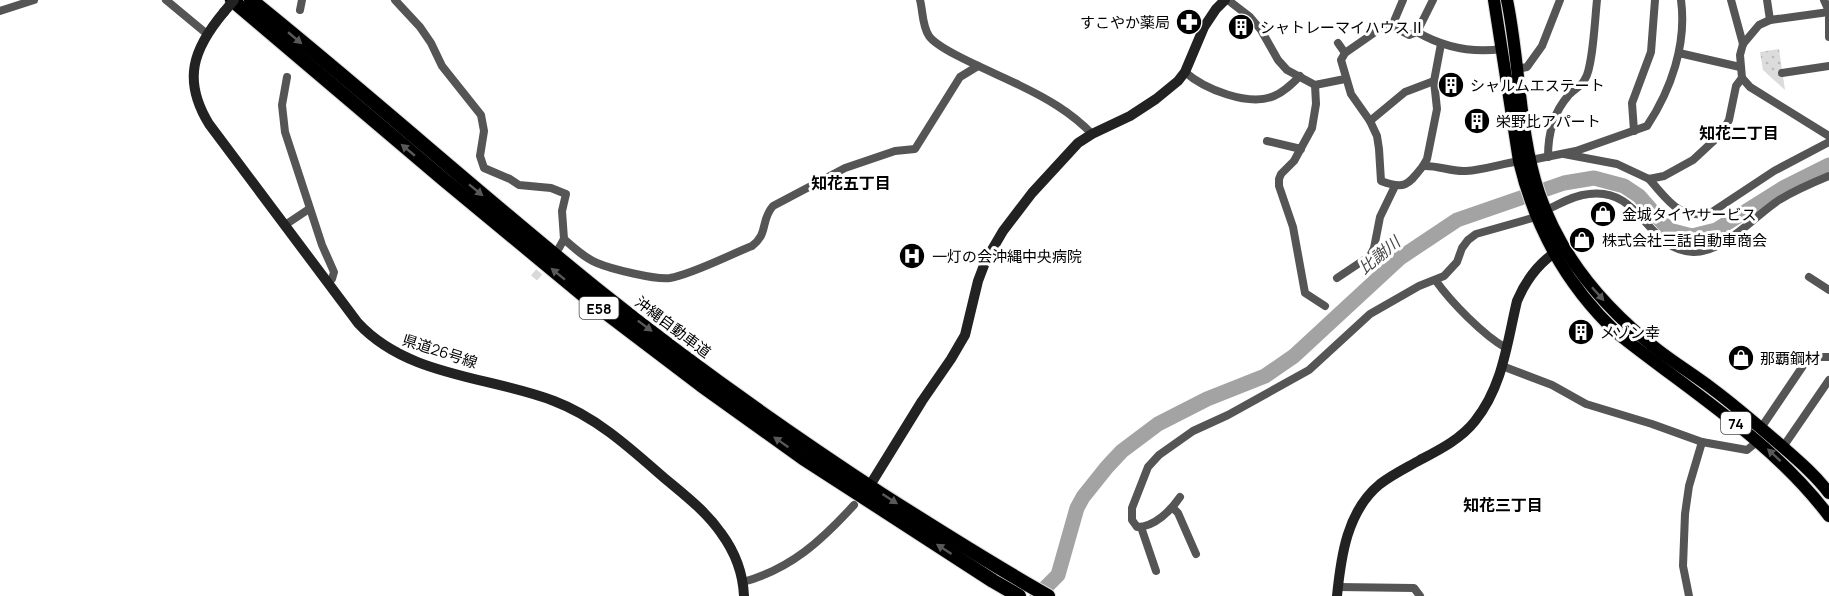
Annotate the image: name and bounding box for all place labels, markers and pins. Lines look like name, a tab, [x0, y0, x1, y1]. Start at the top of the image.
pharmacy icon: すこやか薬局	[1174, 7, 1204, 37]
place label: すこやか薬局	[1080, 12, 1170, 33]
building icon: シャトレーマイハウスⅡ	[1226, 12, 1256, 42]
place label: シャトレーマイハウスⅡ	[1260, 17, 1425, 38]
building icon: シャルムエステート	[1436, 70, 1466, 100]
place label: シャルムエステート	[1470, 75, 1605, 96]
building icon: 栄野比アパート	[1462, 106, 1492, 136]
place label: 栄野比アパート	[1496, 111, 1601, 132]
shop icon: 金城タイヤサービス	[1588, 199, 1618, 229]
place label: 金城タイヤサービス	[1622, 204, 1757, 225]
shop icon: 株式会社三話自動車商会	[1567, 225, 1597, 255]
place label: 株式会社三話自動車商会	[1602, 230, 1767, 251]
hospital icon: 一灯の会沖縄中央病院	[897, 241, 927, 271]
place label: 一灯の会沖縄中央病院	[932, 246, 1082, 267]
building icon: メゾン幸	[1566, 317, 1596, 347]
place label: メゾン幸	[1600, 322, 1660, 343]
shop icon: 那覇鋼材	[1726, 343, 1756, 373]
place label: 那覇鋼材	[1760, 348, 1820, 369]

